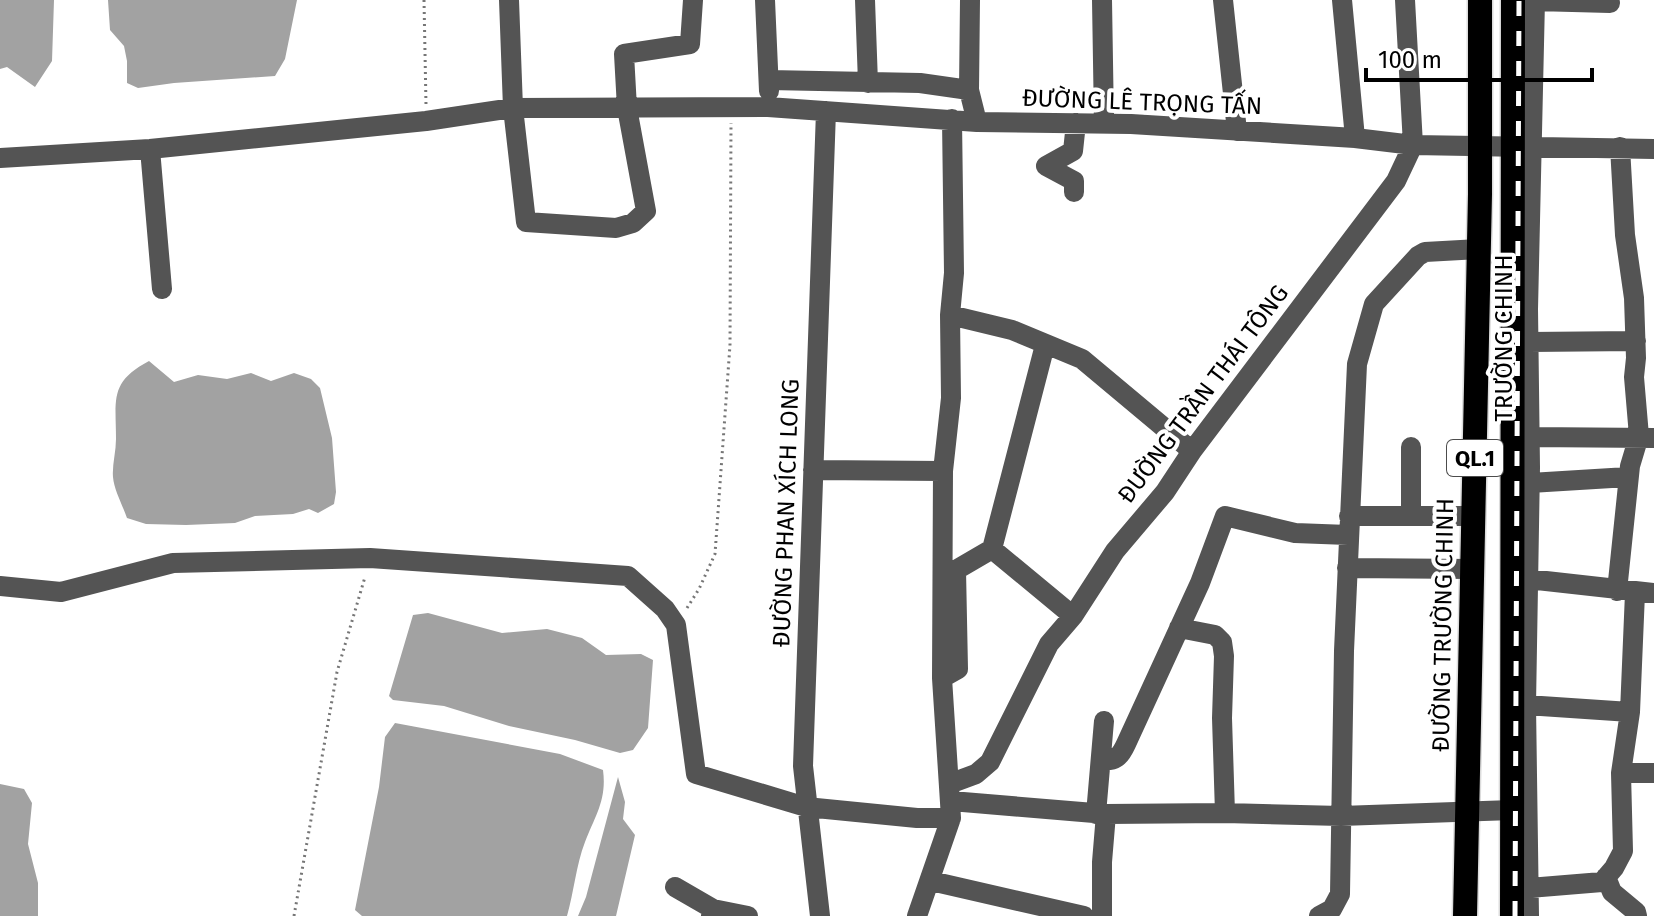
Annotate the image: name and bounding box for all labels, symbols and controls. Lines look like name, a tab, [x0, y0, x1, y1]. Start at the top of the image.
scale bar	[1366, 32, 1592, 82]
text: 100 m	[1378, 46, 1442, 74]
street label: ĐƯỜNG LÊ TRỌNG TẤN	[1021, 81, 1263, 120]
street label: TRƯỜNG CHINH	[1489, 254, 1518, 422]
street label: ĐƯỜNG TRẦN THÁI TÔNG	[1109, 278, 1294, 509]
street label: ĐƯỜNG PHAN XÍCH LONG	[766, 378, 805, 648]
road number: QL.1	[1447, 440, 1503, 476]
street label: ĐƯỜNG TRƯỜNG CHINH	[1426, 498, 1459, 752]

